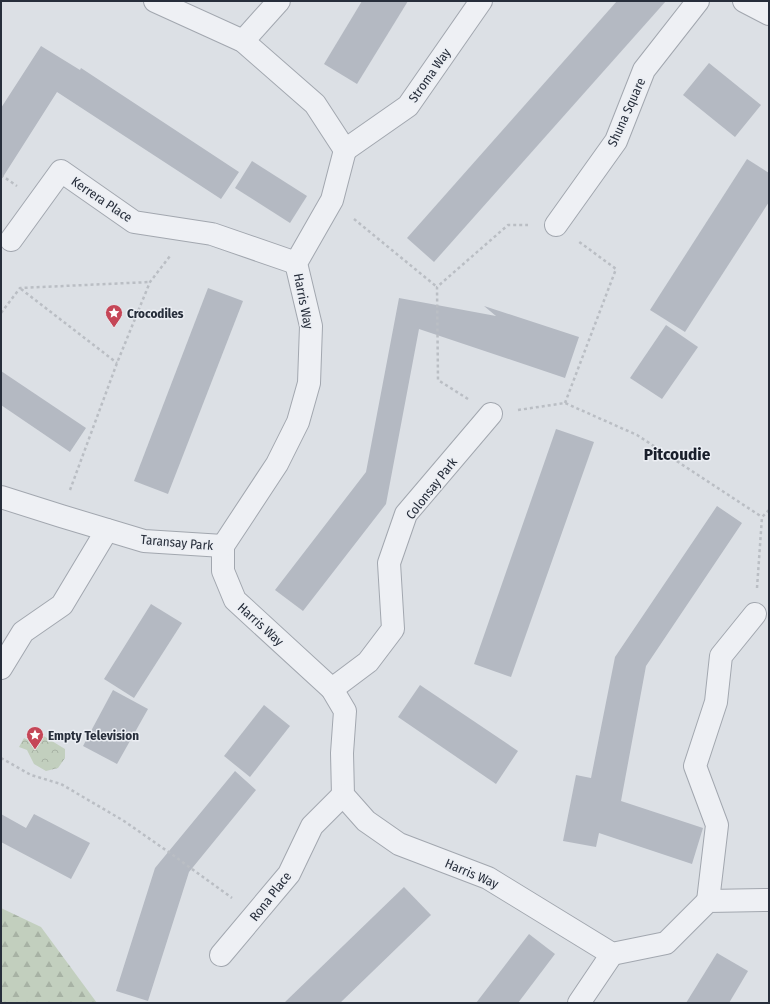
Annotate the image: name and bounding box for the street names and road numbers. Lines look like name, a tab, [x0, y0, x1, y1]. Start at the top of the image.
street label: Stroma Way	[405, 45, 454, 105]
street label: Shuna Square	[605, 76, 648, 149]
street label: Kerrera Place	[69, 174, 135, 225]
street label: Harris Way	[291, 272, 316, 330]
street label: Colonsay Park	[403, 454, 461, 522]
street label: Taransay Park	[140, 532, 215, 553]
street label: Harris Way	[235, 600, 287, 649]
street label: Harris Way	[443, 856, 501, 891]
street label: Rona Place	[247, 869, 294, 924]

